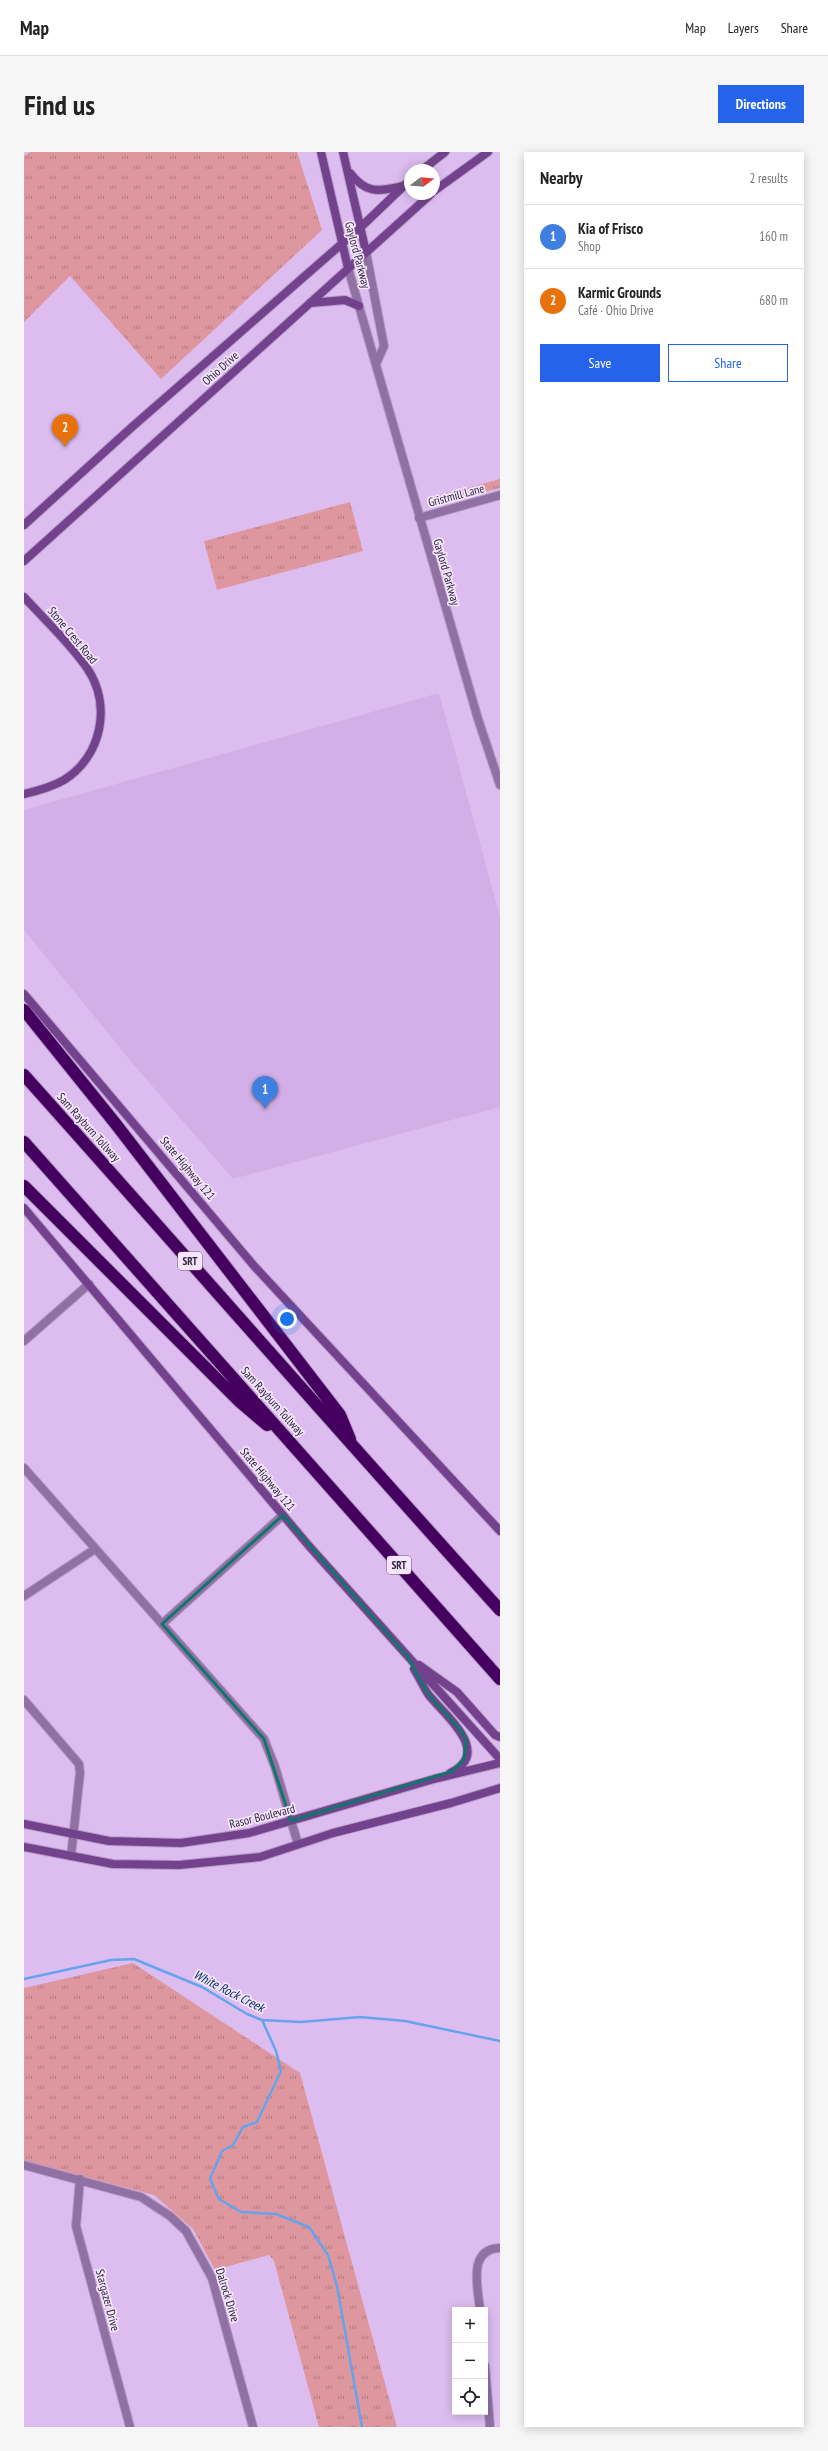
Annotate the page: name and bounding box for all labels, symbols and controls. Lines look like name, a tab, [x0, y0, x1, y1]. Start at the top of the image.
text: Map	[20, 16, 49, 40]
text: Map	[685, 19, 706, 37]
text: Layers	[728, 19, 759, 37]
text: Share	[781, 19, 808, 37]
button: Directions	[718, 85, 804, 123]
text: Find us	[24, 86, 95, 123]
north arrow	[404, 164, 440, 200]
text: Nearby	[540, 167, 583, 189]
text: 2 results	[749, 170, 788, 187]
text: Kia of Frisco	[578, 219, 643, 238]
street label: Gaylord Parkway	[342, 220, 374, 290]
text: 1	[550, 228, 556, 245]
text: 160 m	[759, 228, 788, 245]
text: Shop	[578, 238, 601, 255]
text: Karmic Grounds	[578, 283, 661, 302]
text: 2	[550, 292, 556, 309]
text: 680 m	[759, 292, 788, 309]
text: Café · Ohio Drive	[578, 302, 654, 319]
button: Save	[540, 344, 660, 382]
button: Share	[668, 344, 788, 382]
street label: Ohio Drive	[199, 348, 241, 388]
pin: 2	[52, 414, 78, 447]
street label: Gristmill Lane	[426, 480, 486, 510]
street label: Gaylord Parkway	[430, 537, 464, 607]
street label: Stone Crest Road	[45, 603, 101, 667]
pin: 1	[252, 1076, 278, 1109]
street label: Sam Rayburn Tollway	[54, 1089, 124, 1165]
street label: State Highway 121	[157, 1133, 219, 1203]
road number: SRT	[178, 1252, 202, 1270]
your location	[277, 1309, 297, 1329]
street label: Sam Rayburn Tollway	[238, 1363, 308, 1439]
street label: State Highway 121	[237, 1444, 299, 1514]
road number: SRT	[387, 1556, 411, 1574]
street label: Rasor Boulevard	[228, 1801, 296, 1831]
water label: White Rock Creek	[191, 1966, 269, 2017]
street label: Dalrock Drive	[213, 2266, 243, 2324]
street label: Stargazer Drive	[93, 2267, 123, 2333]
map controls	[452, 2307, 488, 2415]
button: +	[452, 2307, 488, 2343]
button: −	[452, 2343, 488, 2379]
button: locate	[452, 2379, 488, 2415]

